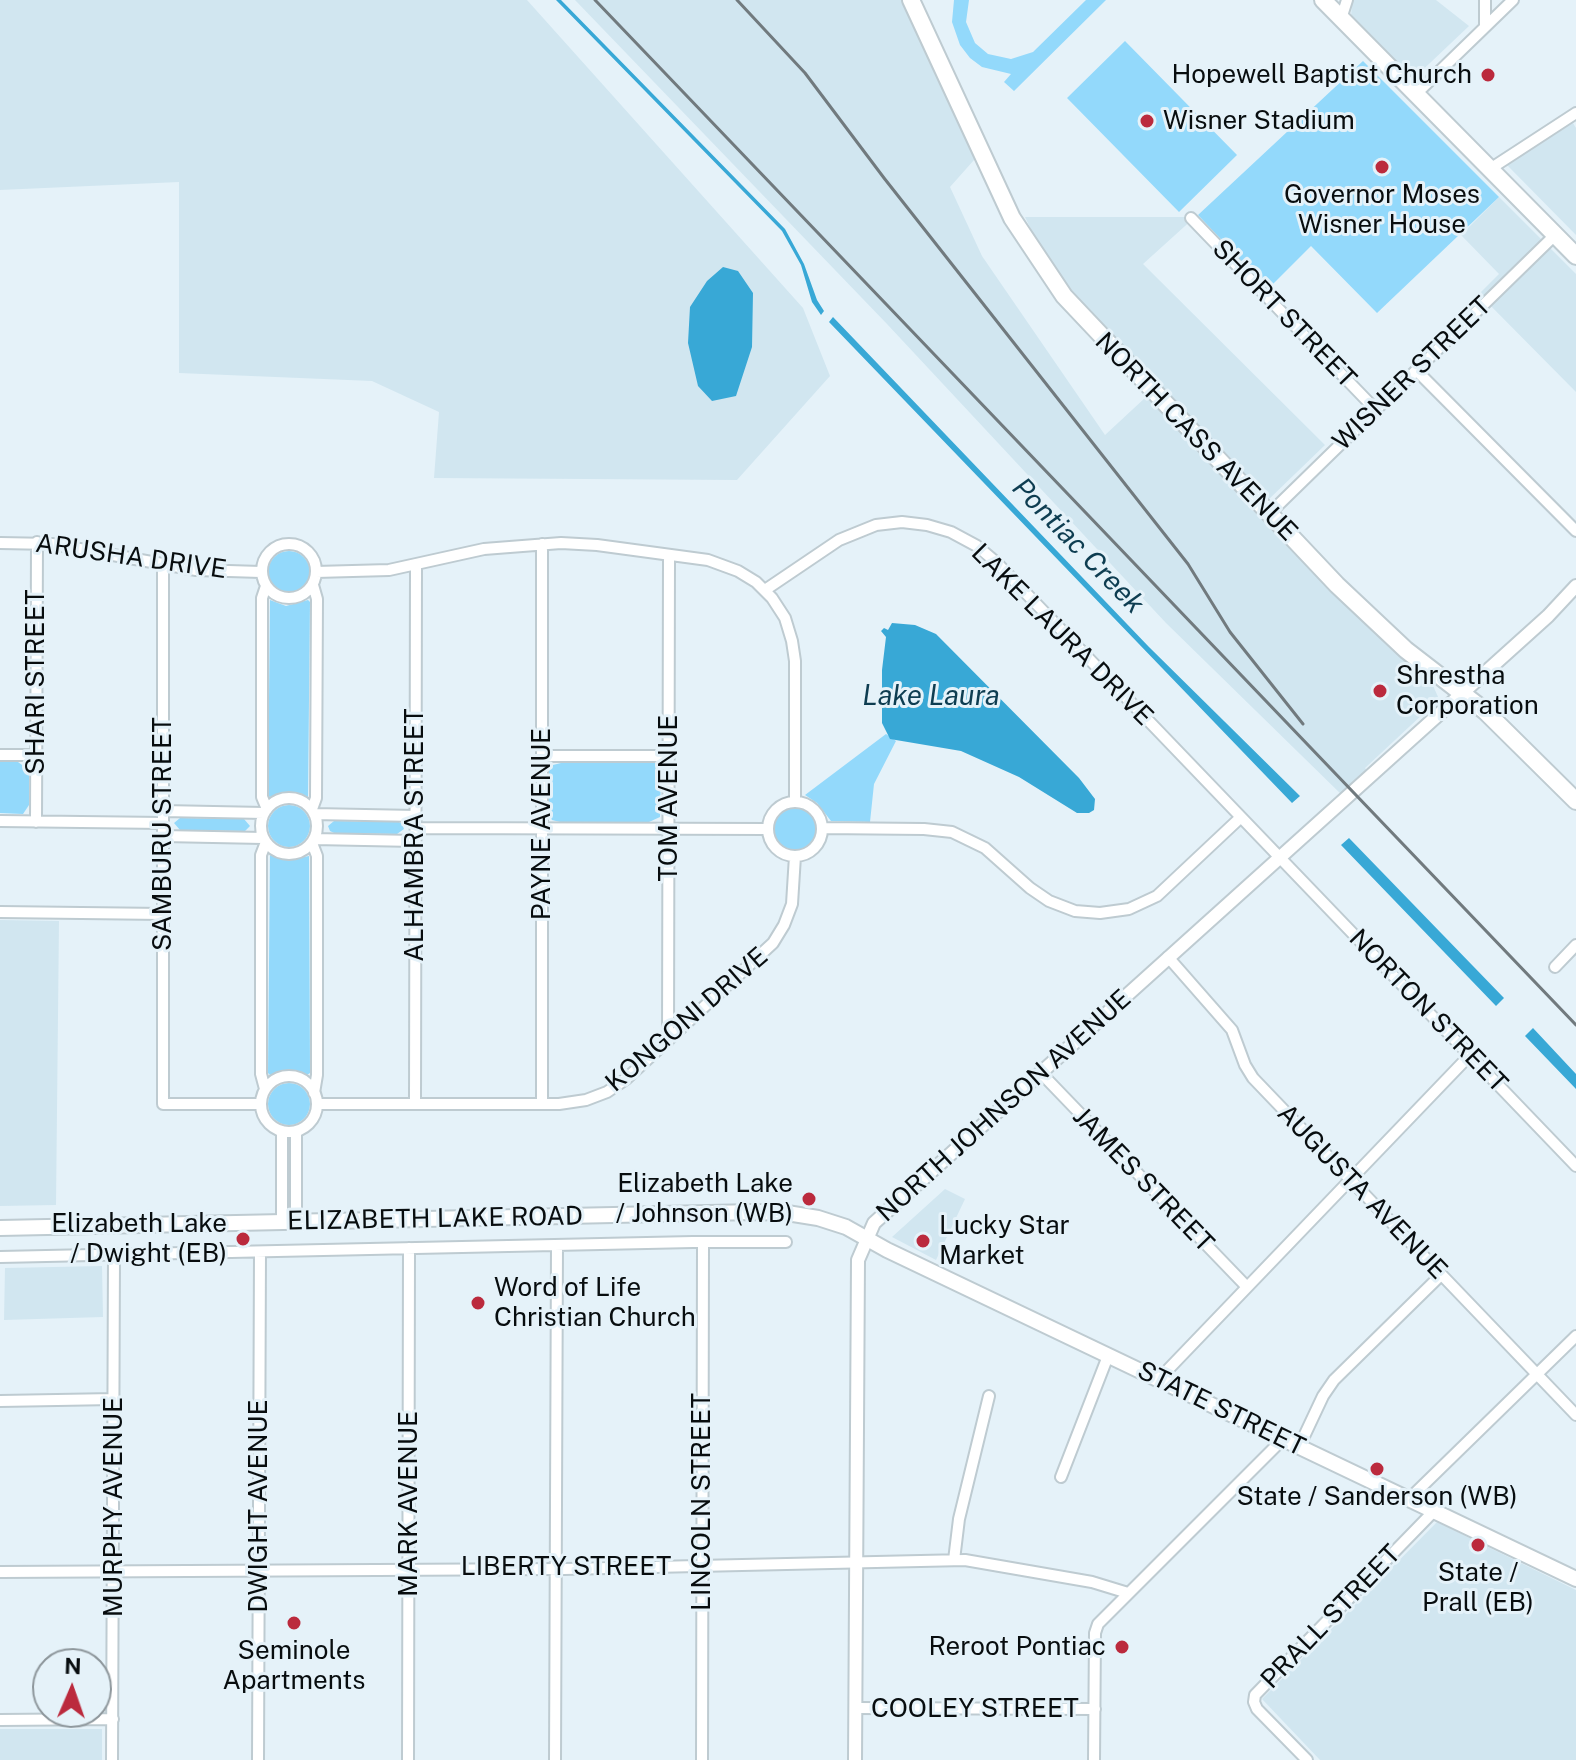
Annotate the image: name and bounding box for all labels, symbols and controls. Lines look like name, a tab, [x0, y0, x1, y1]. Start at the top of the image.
place label: Hopewell Baptist Church	[1172, 59, 1472, 91]
marker: Hopewell Baptist Church	[1479, 66, 1497, 84]
place label: Wisner Stadium	[1163, 105, 1355, 137]
marker: Wisner Stadium	[1138, 112, 1156, 130]
marker: Governor Moses Wisner House	[1373, 158, 1391, 176]
place label: Governor Moses Wisner House	[1284, 179, 1480, 240]
street label: SHORT STREET	[1205, 233, 1363, 395]
street label: WISNER STREET	[1326, 291, 1498, 457]
street label: NORTH CASS AVENUE	[1088, 326, 1304, 548]
water label: Pontiac Creek	[1005, 471, 1151, 621]
street label: ARUSHA DRIVE	[34, 528, 228, 586]
street label: LAKE LAURA DRIVE	[965, 538, 1159, 732]
street label: SHARI STREET	[20, 589, 52, 775]
place label: Shrestha Corporation	[1396, 660, 1539, 722]
water label: Lake Laura	[862, 679, 1000, 713]
marker: Shrestha Corporation	[1371, 682, 1389, 700]
street label: ALHAMBRA STREET	[399, 708, 431, 962]
street label: TOM AVENUE	[653, 715, 685, 881]
street label: SAMBURU STREET	[147, 717, 179, 951]
street label: PAYNE AVENUE	[526, 728, 558, 920]
street label: NORTON STREET	[1342, 923, 1514, 1099]
street label: KONGONI DRIVE	[600, 941, 774, 1099]
street label: NORTH JOHNSON AVENUE	[870, 983, 1138, 1229]
street label: AUGUSTA AVENUE	[1271, 1098, 1453, 1286]
street label: JAMES STREET	[1066, 1101, 1220, 1259]
place label: Elizabeth Lake / Johnson (WB)	[616, 1168, 793, 1230]
marker: Elizabeth Lake / Johnson (WB)	[800, 1190, 818, 1208]
street label: ELIZABETH LAKE ROAD	[287, 1201, 583, 1237]
place label: Elizabeth Lake / Dwight (EB)	[51, 1208, 227, 1270]
place label: Lucky Star Market	[939, 1210, 1070, 1272]
marker: Elizabeth Lake / Dwight (EB)	[234, 1230, 252, 1248]
marker: Lucky Star Market	[914, 1232, 932, 1250]
place label: Word of Life Christian Church	[494, 1272, 696, 1334]
marker: Word of Life Christian Church	[469, 1294, 487, 1312]
street label: STATE STREET	[1132, 1355, 1310, 1463]
street label: LINCOLN STREET	[686, 1393, 718, 1611]
street label: MURPHY AVENUE	[98, 1397, 130, 1617]
street label: DWIGHT AVENUE	[243, 1399, 275, 1613]
street label: MARK AVENUE	[393, 1411, 425, 1597]
marker: State / Sanderson (WB)	[1368, 1460, 1386, 1478]
place label: State / Sanderson (WB)	[1236, 1481, 1518, 1513]
marker: State / Prall (EB)	[1469, 1536, 1487, 1554]
street label: PRALL STREET	[1255, 1539, 1407, 1695]
street label: LIBERTY STREET	[461, 1551, 671, 1583]
place label: State / Prall (EB)	[1422, 1557, 1534, 1618]
marker: Seminole Apartments	[285, 1614, 303, 1632]
place label: Reroot Pontiac	[928, 1631, 1106, 1663]
place label: Seminole Apartments	[223, 1635, 365, 1696]
marker: Reroot Pontiac	[1113, 1638, 1131, 1656]
north arrow	[32, 1648, 112, 1728]
text: N	[64, 1653, 82, 1679]
street label: COOLEY STREET	[871, 1693, 1079, 1725]

